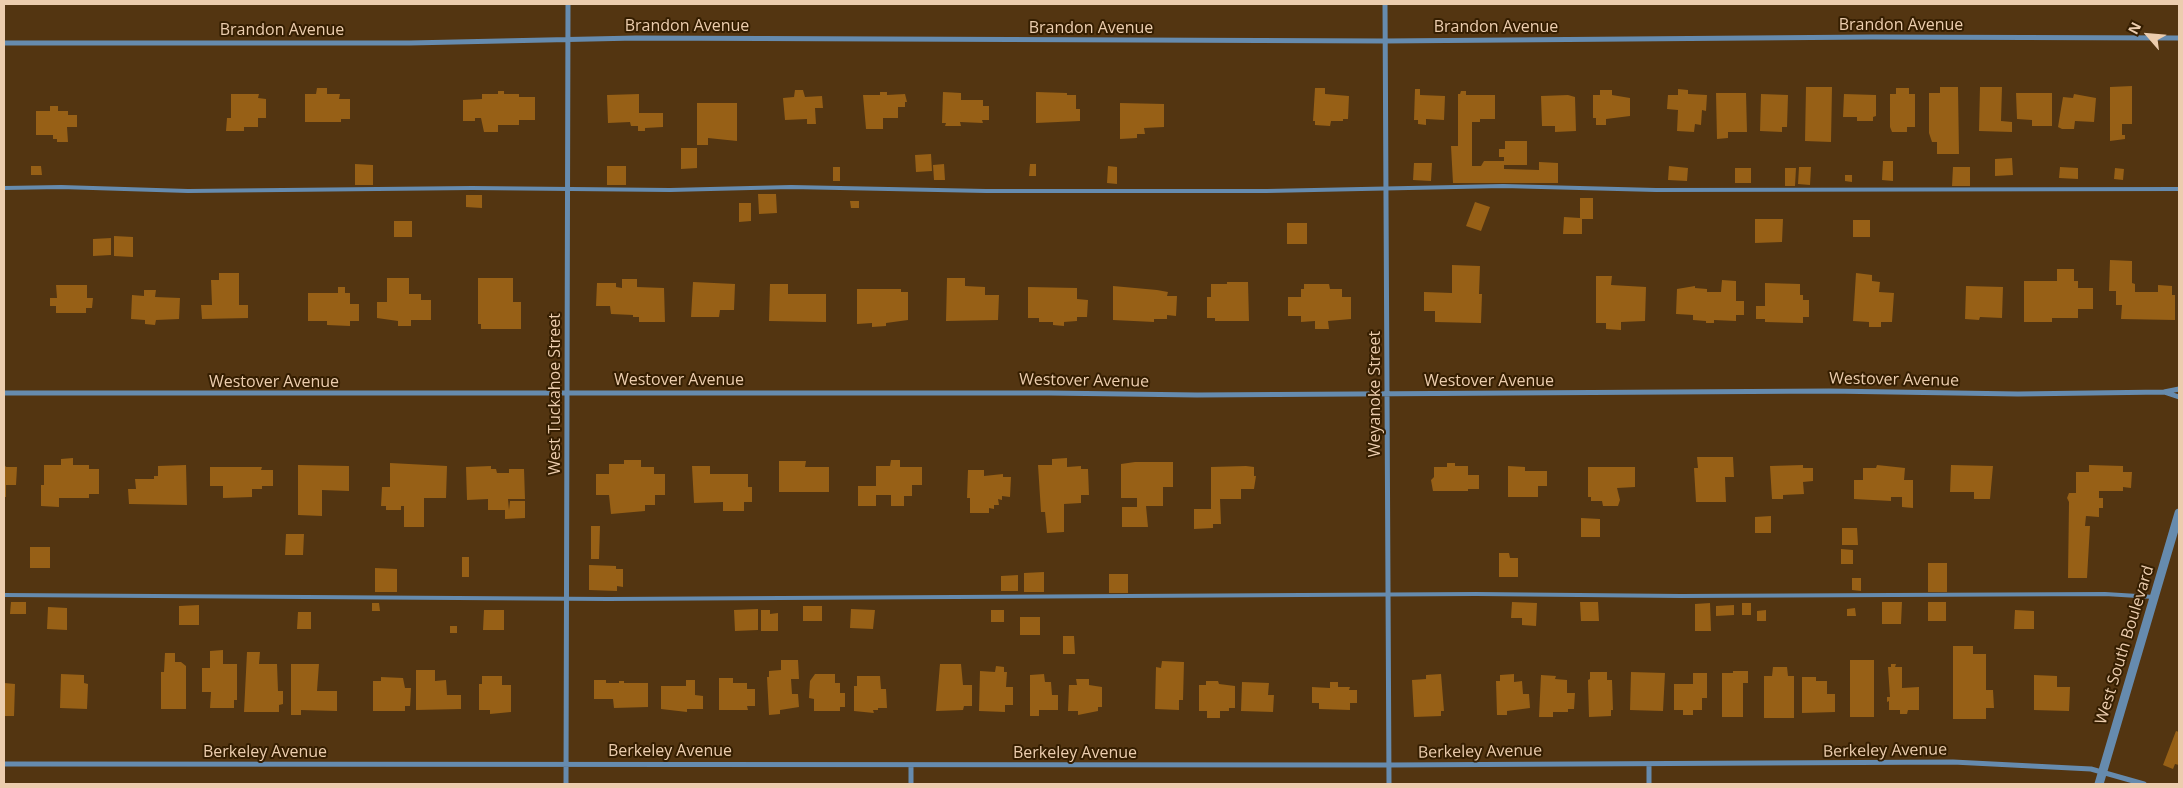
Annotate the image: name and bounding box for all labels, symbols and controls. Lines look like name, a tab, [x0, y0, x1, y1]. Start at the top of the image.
north arrow	[2123, 10, 2173, 60]
street label: Brandon Avenue	[1839, 15, 1963, 35]
street label: Brandon Avenue	[625, 16, 749, 36]
street label: Brandon Avenue	[1434, 17, 1558, 37]
street label: Brandon Avenue	[1029, 18, 1153, 38]
text: N	[2123, 19, 2145, 37]
street label: Brandon Avenue	[220, 20, 344, 40]
street label: West Tuckahoe Street	[545, 313, 565, 475]
street label: Weyanoke Street	[1365, 331, 1385, 457]
street label: Westover Avenue	[1829, 369, 1959, 391]
street label: Westover Avenue	[614, 370, 744, 390]
street label: Westover Avenue	[1019, 370, 1149, 392]
street label: Westover Avenue	[1424, 371, 1554, 391]
street label: Westover Avenue	[209, 372, 339, 392]
street label: West South Boulevard	[2092, 563, 2158, 727]
street label: Berkeley Avenue	[1823, 740, 1947, 762]
street label: Berkeley Avenue	[608, 741, 732, 761]
street label: Berkeley Avenue	[1418, 741, 1542, 763]
street label: Berkeley Avenue	[203, 742, 327, 762]
street label: Berkeley Avenue	[1013, 743, 1137, 763]

